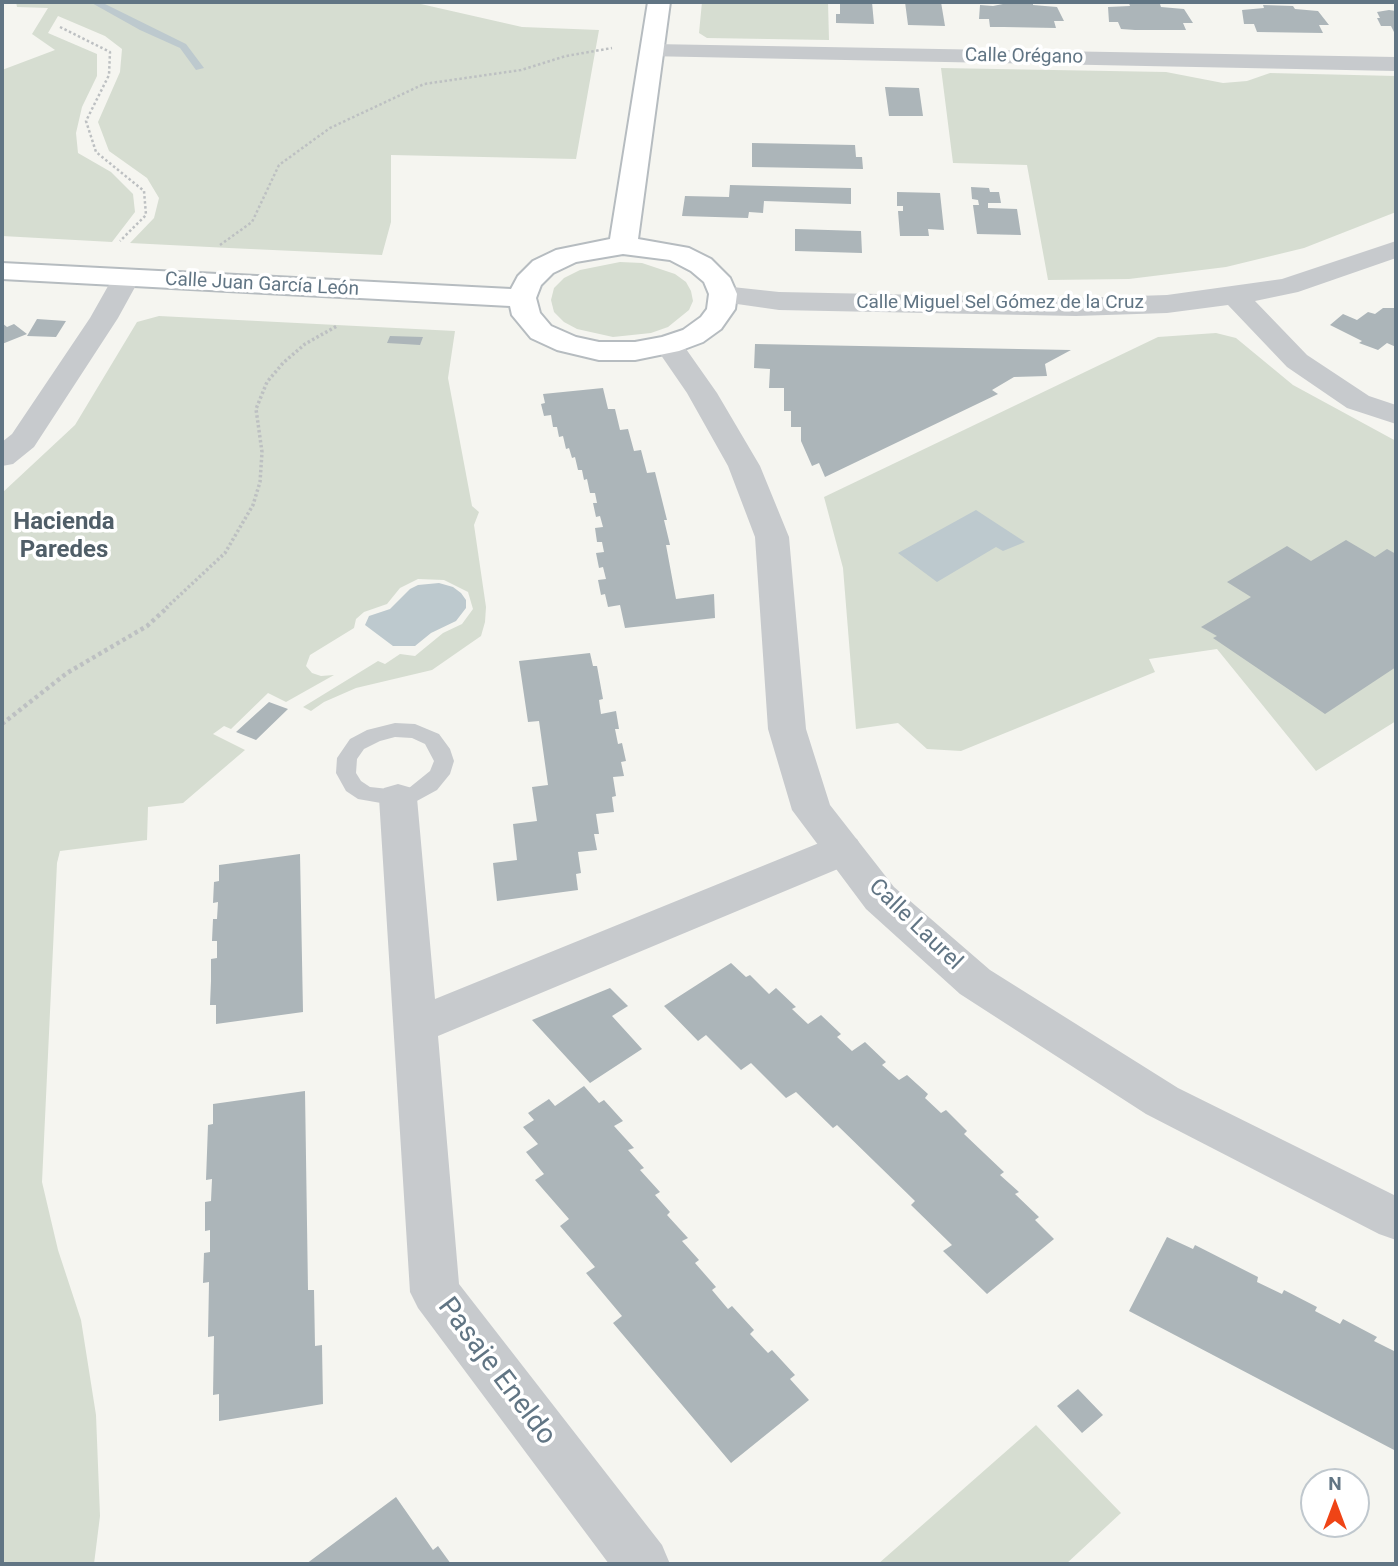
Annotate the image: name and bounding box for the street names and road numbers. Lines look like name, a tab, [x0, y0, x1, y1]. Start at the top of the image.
street label: Calle Orégano	[965, 45, 1083, 69]
street label: Calle Juan García León	[164, 269, 360, 301]
street label: Calle Miguel Sel Gómez de la Cruz	[856, 292, 1144, 314]
street label: Calle Laurel	[862, 874, 968, 976]
street label: Pasaje Eneldo	[430, 1292, 562, 1452]

